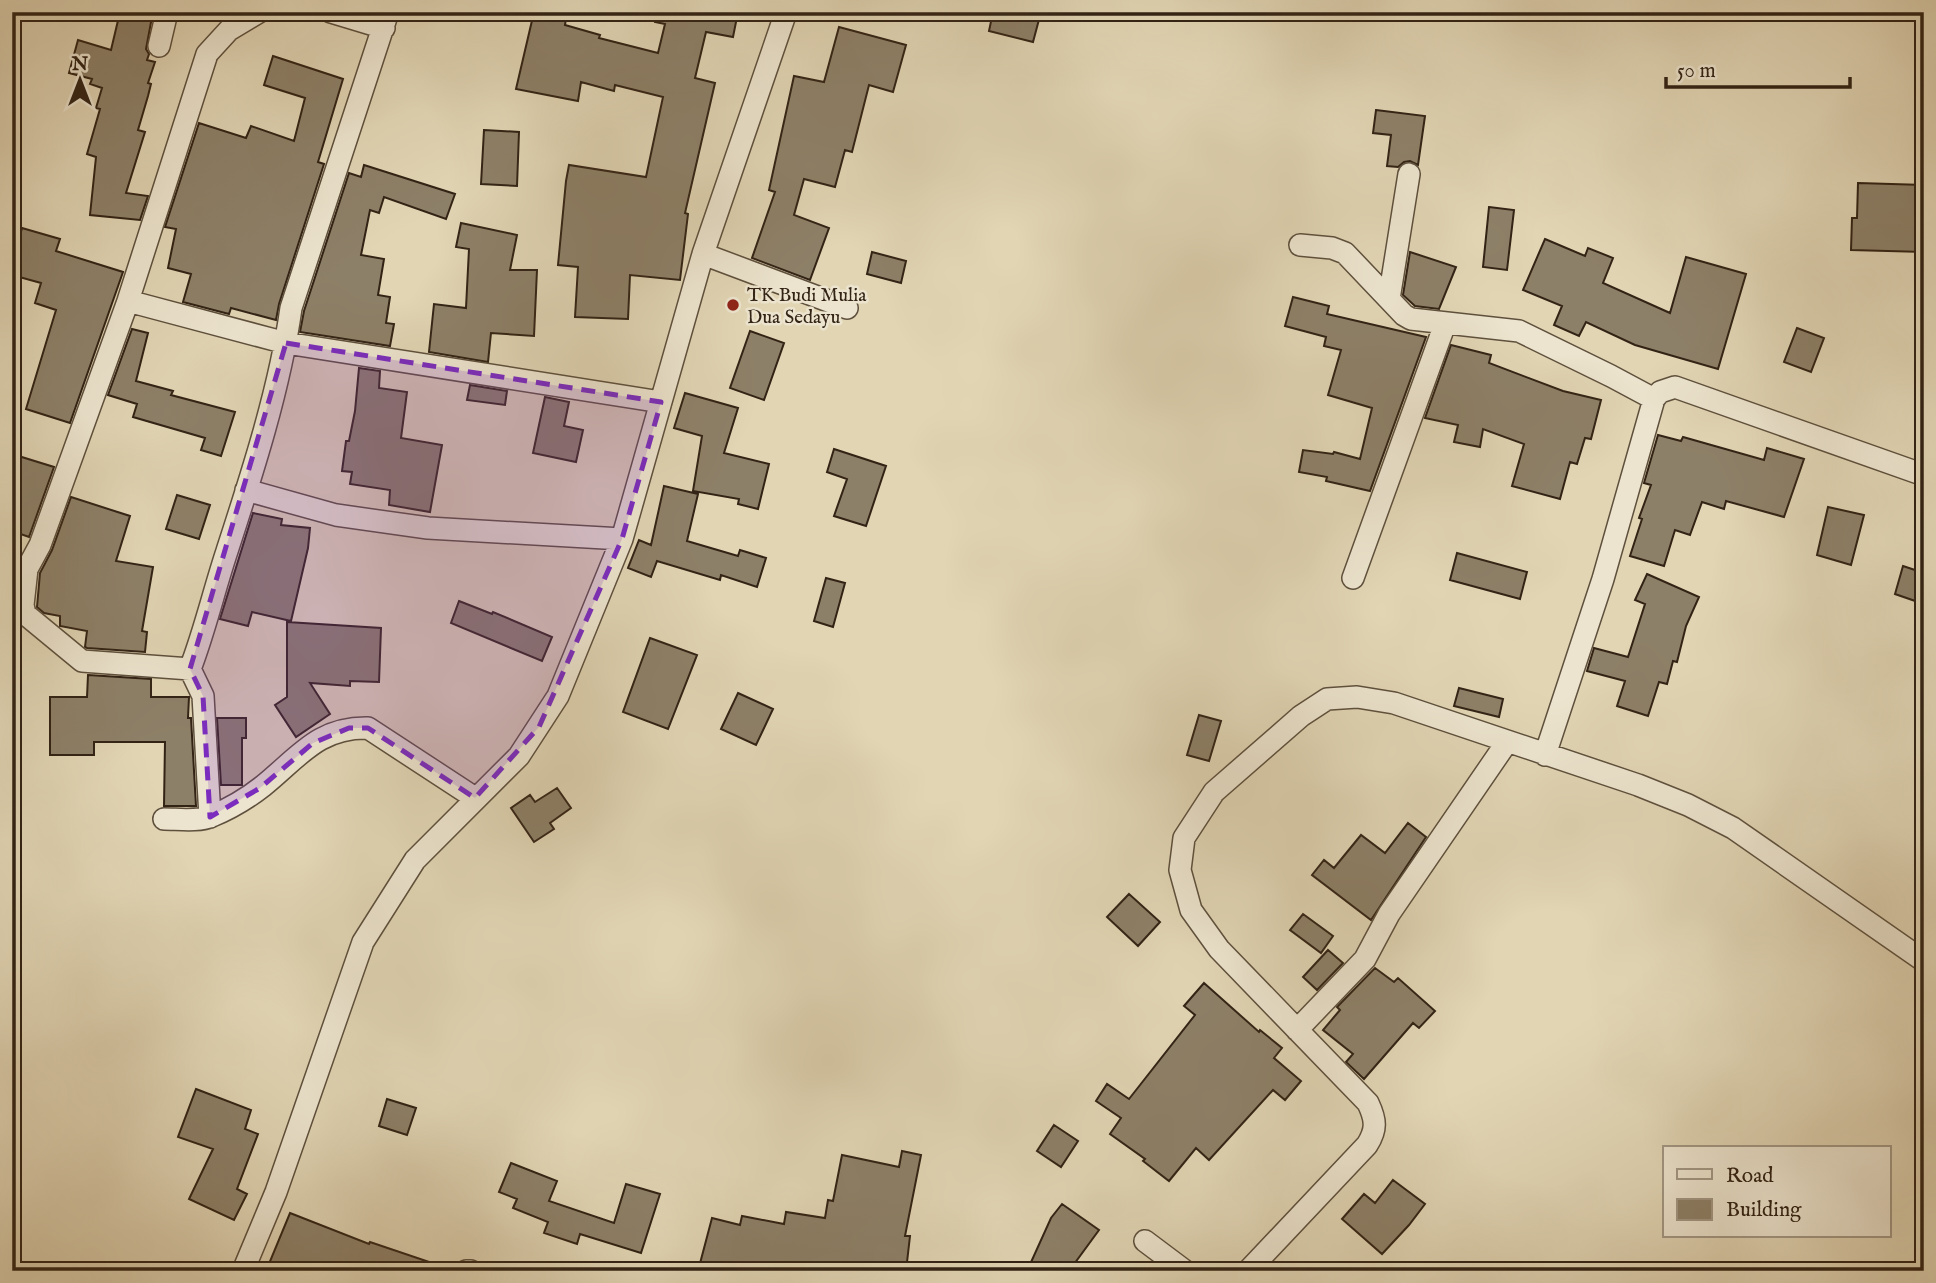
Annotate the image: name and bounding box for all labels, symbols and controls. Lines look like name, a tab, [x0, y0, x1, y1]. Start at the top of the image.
north arrow	[46, 46, 116, 116]
scale bar	[1666, 46, 1850, 90]
text: N	[71, 53, 89, 77]
text: 50 m	[1677, 58, 1716, 85]
place label: TK Budi Mulia Dua Sedayu	[747, 284, 867, 330]
marker: TK Budi Mulia Dua Sedayu	[725, 297, 741, 313]
legend	[1663, 1146, 1890, 1238]
text: Road	[1726, 1163, 1774, 1190]
text: Building	[1726, 1197, 1802, 1224]

